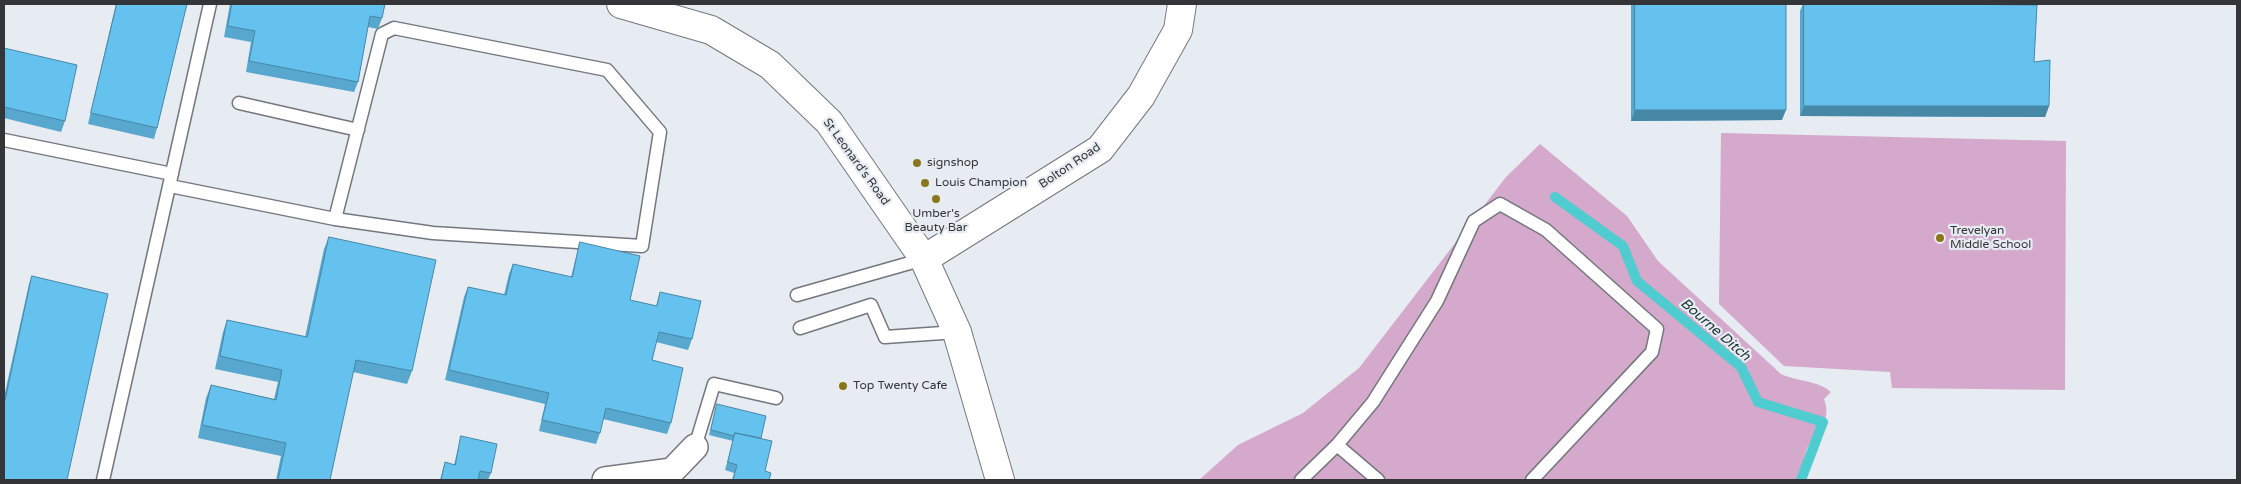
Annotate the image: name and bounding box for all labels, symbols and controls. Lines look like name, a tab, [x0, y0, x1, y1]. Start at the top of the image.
street label: St Leonard's Road	[820, 116, 892, 208]
street label: Bolton Road	[1037, 140, 1103, 192]
place label: signshop	[927, 156, 979, 170]
marker: signshop	[911, 157, 923, 169]
place label: Louis Champion	[935, 176, 1027, 190]
marker: Louis Champion	[919, 177, 931, 189]
marker: Umber's Beauty Bar	[930, 193, 942, 205]
place label: Umber's Beauty Bar	[905, 207, 967, 235]
place label: Trevelyan Middle School	[1950, 224, 2031, 252]
marker: Trevelyan Middle School	[1934, 232, 1946, 244]
water label: Bourne Ditch	[1677, 295, 1753, 365]
place label: Top Twenty Cafe	[853, 379, 947, 393]
marker: Top Twenty Cafe	[837, 380, 849, 392]

